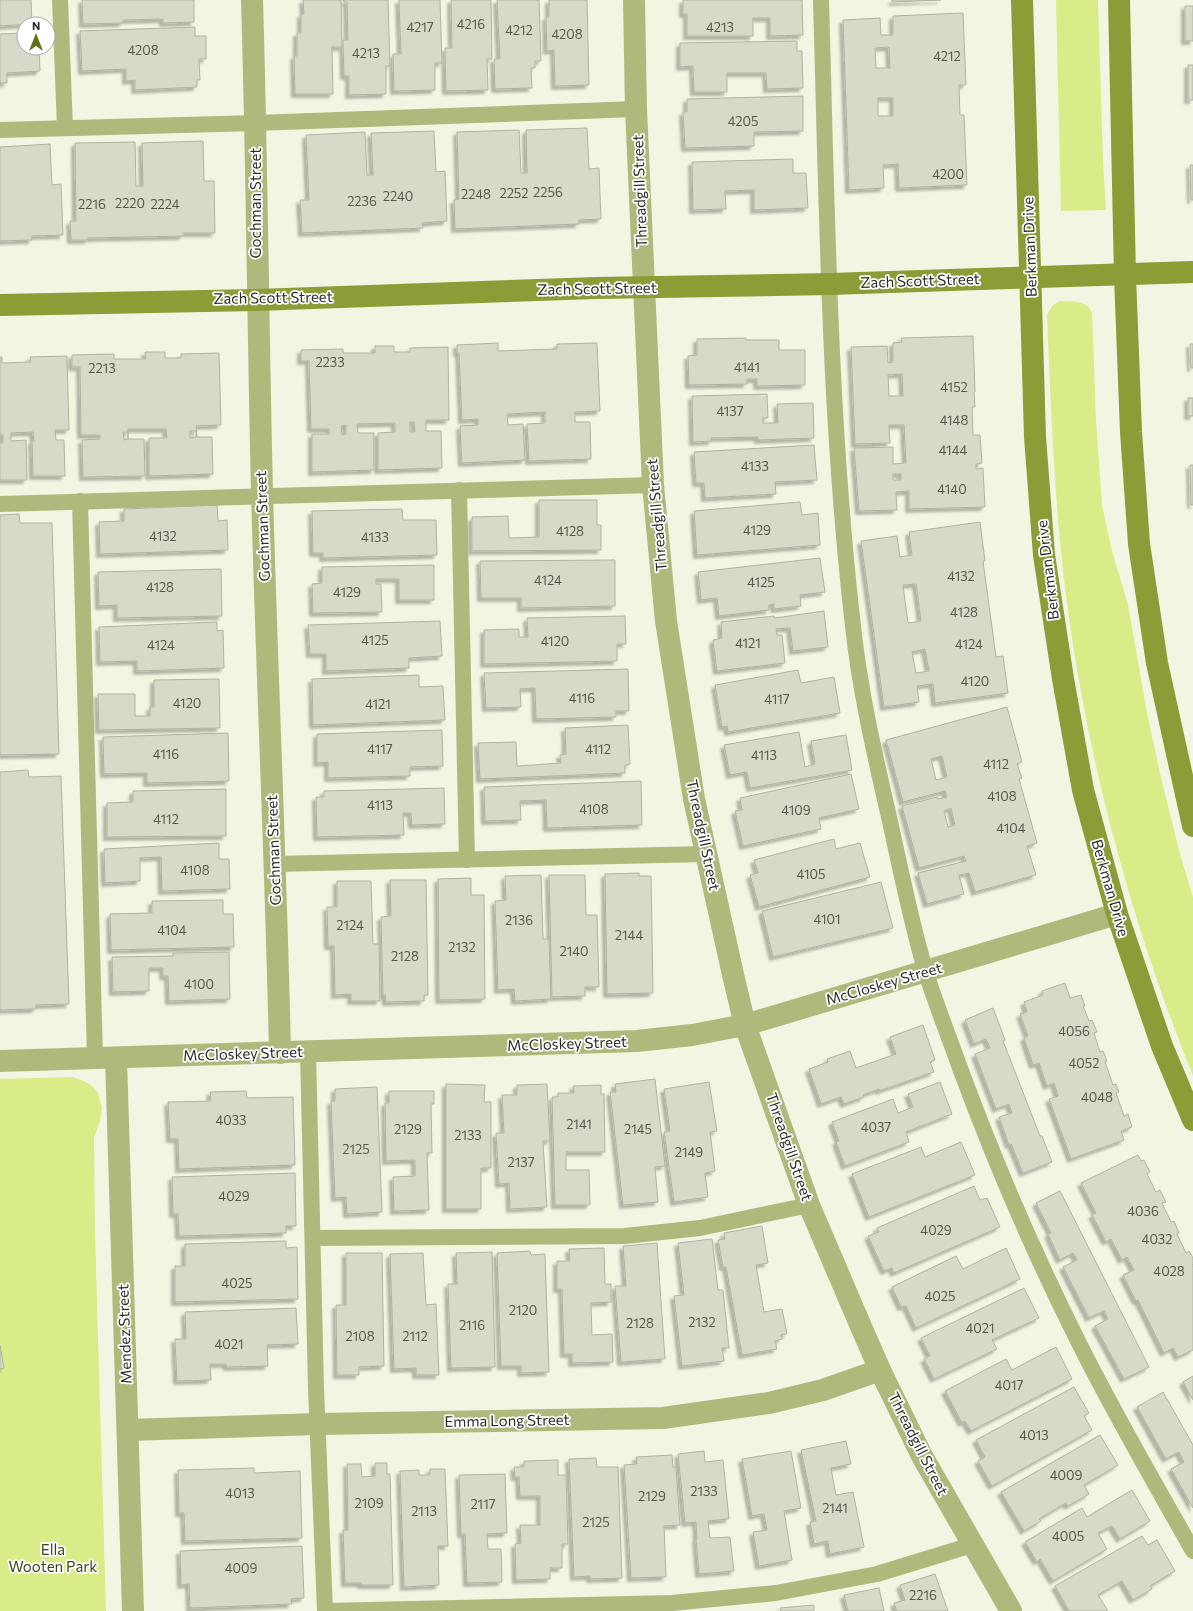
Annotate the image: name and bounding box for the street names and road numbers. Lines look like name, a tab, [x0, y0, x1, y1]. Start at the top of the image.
street label: Threadgill Street	[628, 134, 650, 248]
street label: Gochman Street	[246, 148, 264, 258]
street label: Berkman Drive	[1018, 196, 1040, 297]
street label: Zach Scott Street	[860, 269, 980, 291]
street label: Zach Scott Street	[537, 278, 657, 298]
street label: Zach Scott Street	[213, 287, 333, 307]
street label: Threadgill Street	[642, 458, 670, 572]
street label: Gochman Street	[251, 470, 273, 582]
street label: Berkman Drive	[1032, 519, 1062, 621]
street label: Threadgill Street	[683, 778, 725, 892]
street label: Gochman Street	[262, 794, 284, 906]
street label: Berkman Drive	[1088, 837, 1133, 939]
street label: McCloskey Street	[824, 958, 944, 1008]
street label: McCloskey Street	[507, 1032, 627, 1054]
street label: McCloskey Street	[183, 1042, 303, 1064]
street label: Threadgill Street	[763, 1090, 817, 1203]
street label: Mendez Street	[113, 1284, 135, 1384]
street label: Threadgill Street	[885, 1389, 953, 1498]
street label: Emma Long Street	[444, 1410, 570, 1430]

